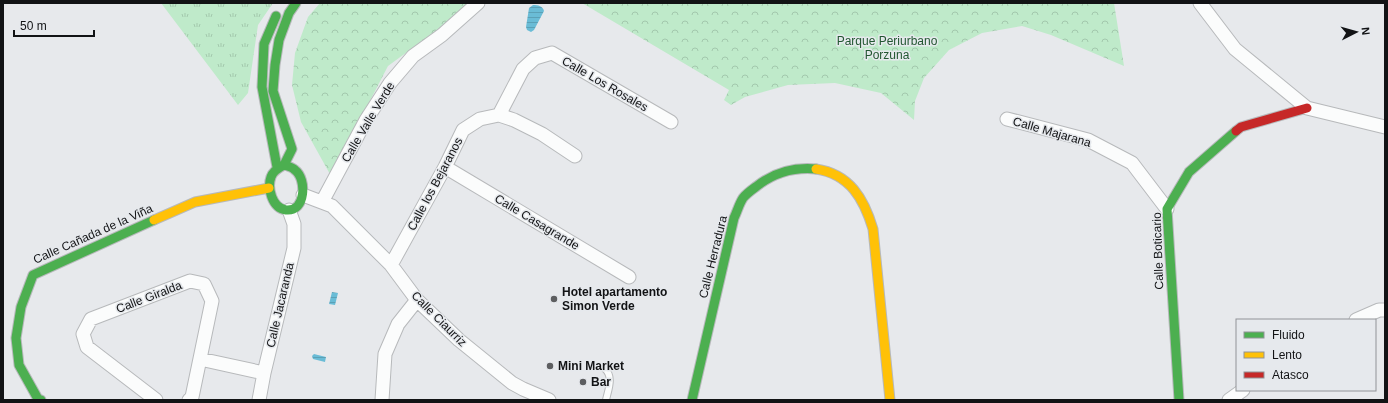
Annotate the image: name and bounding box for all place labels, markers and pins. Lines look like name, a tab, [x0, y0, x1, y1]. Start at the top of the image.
place label: Hotel apartamento Simon Verde	[562, 285, 667, 313]
marker: Hotel apartamento Simon Verde	[549, 294, 559, 304]
place label: Mini Market	[558, 359, 624, 373]
marker: Mini Market	[545, 361, 555, 371]
place label: Bar	[591, 375, 611, 389]
marker: Bar	[578, 377, 588, 387]

